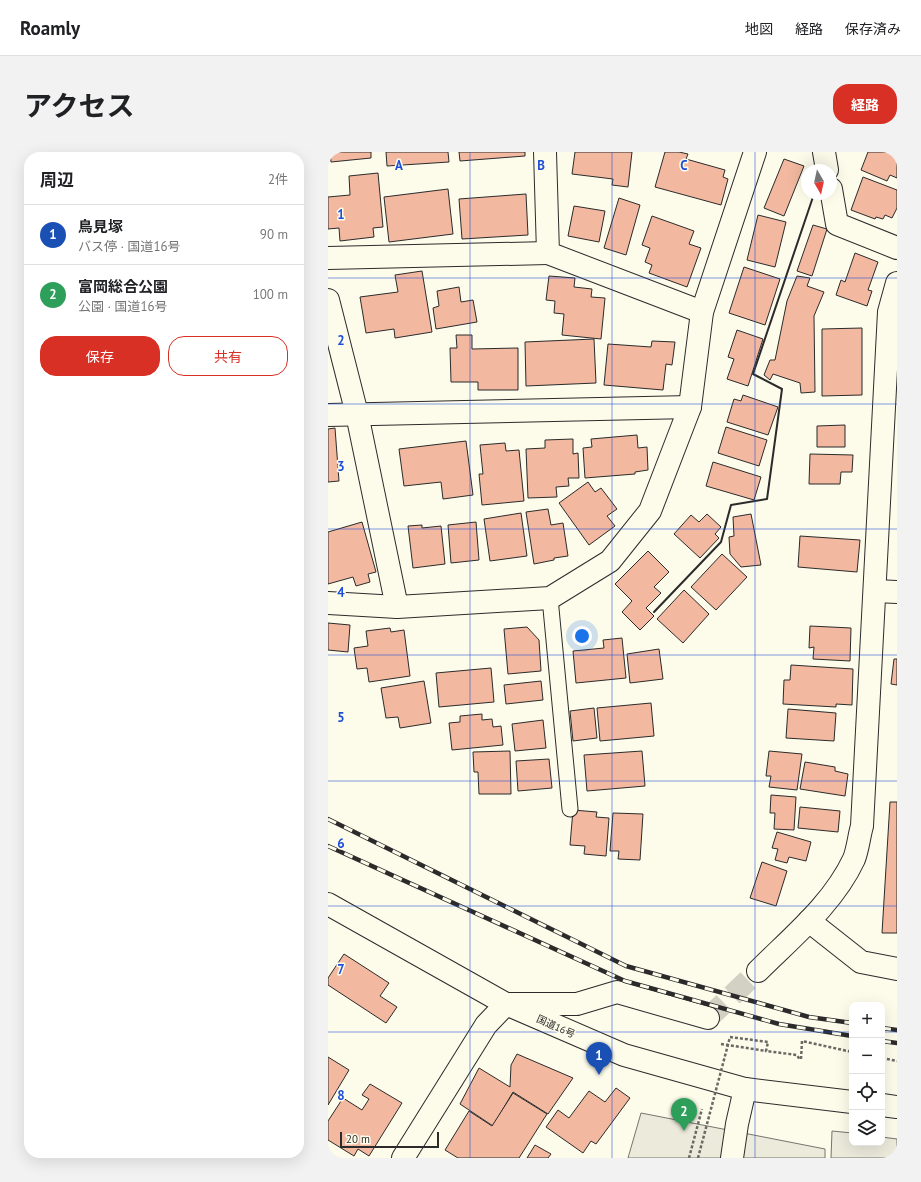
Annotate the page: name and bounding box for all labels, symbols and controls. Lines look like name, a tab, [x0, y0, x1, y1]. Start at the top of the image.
text: Roamly	[20, 16, 80, 40]
text: 地図	[745, 20, 773, 38]
text: 経路	[795, 20, 823, 38]
text: 保存済み	[845, 20, 901, 38]
button: 経路	[833, 84, 897, 124]
text: アクセス	[24, 87, 135, 124]
text: A	[395, 157, 403, 174]
text: B	[537, 157, 545, 174]
text: C	[680, 157, 688, 174]
north arrow	[801, 164, 837, 200]
text: 周辺	[40, 169, 74, 191]
text: 2件	[268, 171, 288, 188]
text: 1	[337, 206, 345, 223]
text: 鳥見塚	[78, 217, 123, 236]
text: 1	[49, 226, 57, 243]
text: 90 m	[260, 226, 288, 243]
text: バス停 · 国道16号	[78, 238, 181, 255]
text: 富岡総合公園	[78, 277, 168, 296]
text: 2	[49, 286, 57, 303]
text: 100 m	[253, 286, 288, 303]
text: 公園 · 国道16号	[78, 298, 168, 315]
text: 2	[337, 332, 345, 349]
button: 保存	[40, 336, 160, 376]
button: 共有	[168, 336, 288, 376]
text: 3	[337, 458, 345, 475]
text: 4	[337, 584, 345, 601]
your location	[572, 626, 592, 646]
text: 5	[337, 709, 345, 726]
text: 6	[337, 835, 345, 852]
text: 7	[337, 961, 345, 978]
map controls	[849, 1002, 885, 1146]
button: +	[849, 1002, 885, 1038]
street label: 国道16号	[534, 1012, 577, 1041]
button: −	[849, 1038, 885, 1074]
pin: 1	[586, 1042, 612, 1075]
button: locate	[849, 1074, 885, 1110]
text: 8	[337, 1087, 345, 1104]
pin: 2	[671, 1098, 697, 1131]
button: layers	[849, 1110, 885, 1146]
scale bar	[340, 1130, 439, 1149]
text: 20 m	[346, 1132, 370, 1146]

